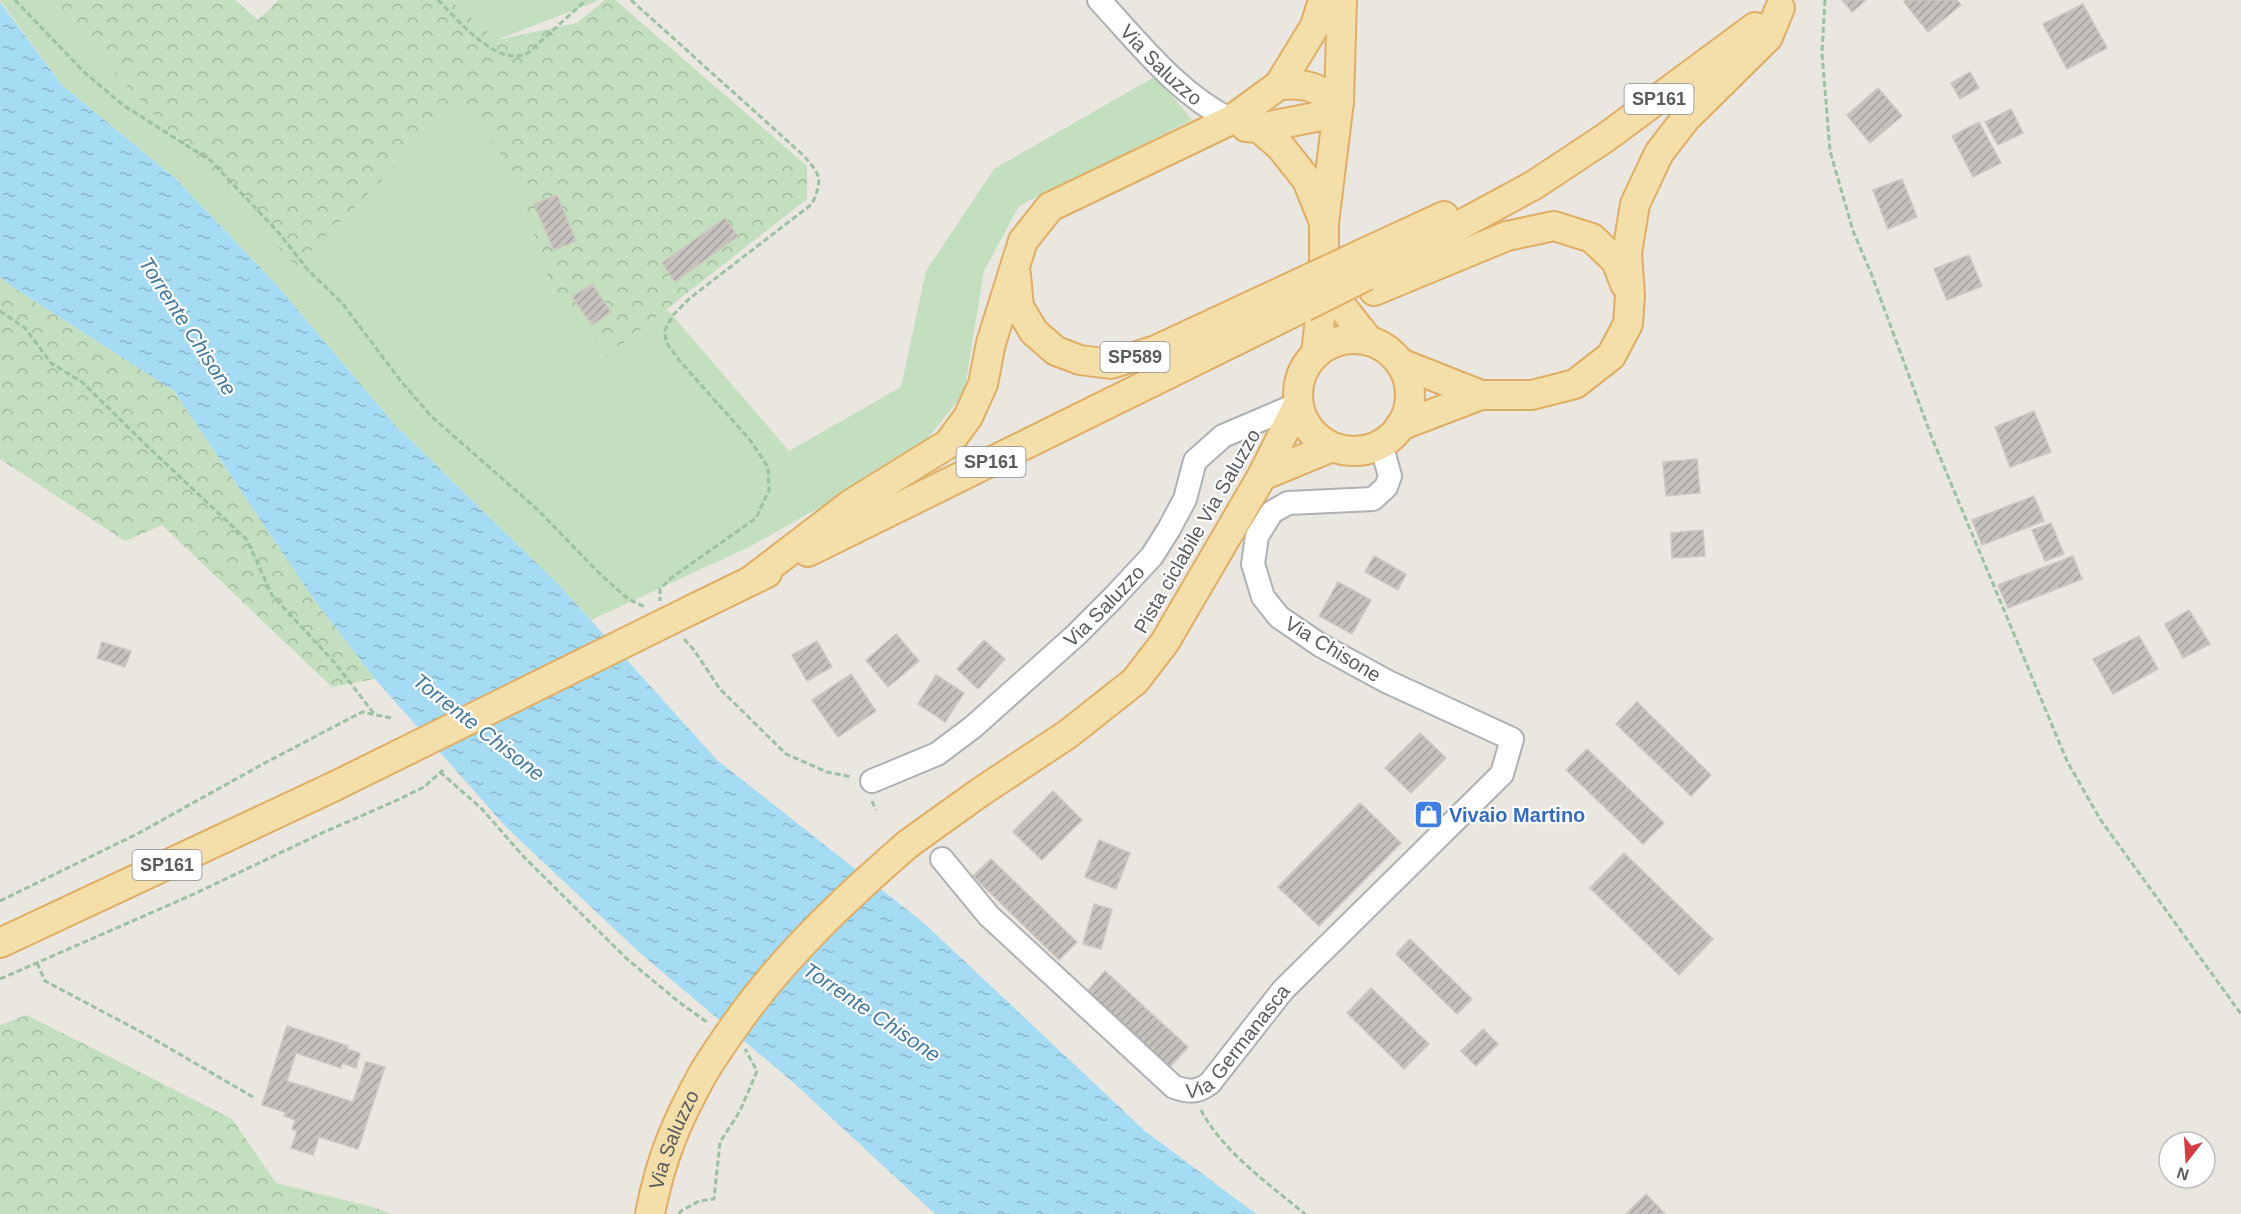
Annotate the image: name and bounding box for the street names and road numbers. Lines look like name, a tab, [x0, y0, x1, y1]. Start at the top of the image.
street label: Via Saluzzo	[1116, 20, 1206, 110]
road number: SP161	[1624, 84, 1694, 114]
road number: SP589	[1100, 342, 1170, 372]
street label: Pista ciclabile Via Saluzzo	[1129, 425, 1265, 637]
road number: SP161	[956, 447, 1026, 477]
street label: Via Saluzzo	[1060, 561, 1149, 651]
street label: Via Chisone	[1281, 612, 1385, 686]
road number: SP161	[132, 850, 201, 880]
street label: Via Germanasca	[1185, 979, 1295, 1102]
street label: Via Saluzzo	[645, 1086, 703, 1192]

